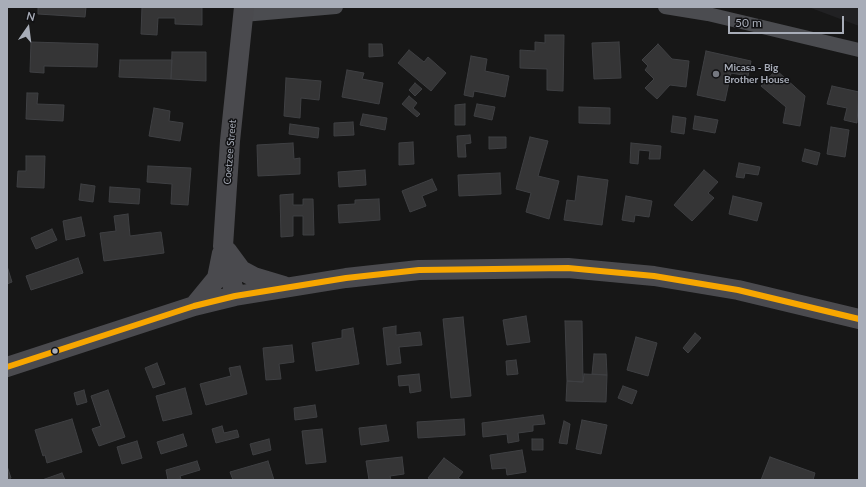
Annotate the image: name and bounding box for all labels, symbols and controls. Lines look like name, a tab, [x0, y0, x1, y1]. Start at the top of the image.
north arrow	[8, 8, 48, 48]
scale bar	[730, 8, 846, 34]
text: N	[25, 9, 37, 23]
text: 50 m	[735, 15, 762, 30]
place label: Micasa - Big Brother House	[724, 62, 789, 86]
marker: Micasa - Big Brother House	[711, 69, 721, 79]
street label: Coetzee Street	[221, 119, 239, 185]
unlabelled marker	[50, 346, 60, 356]

